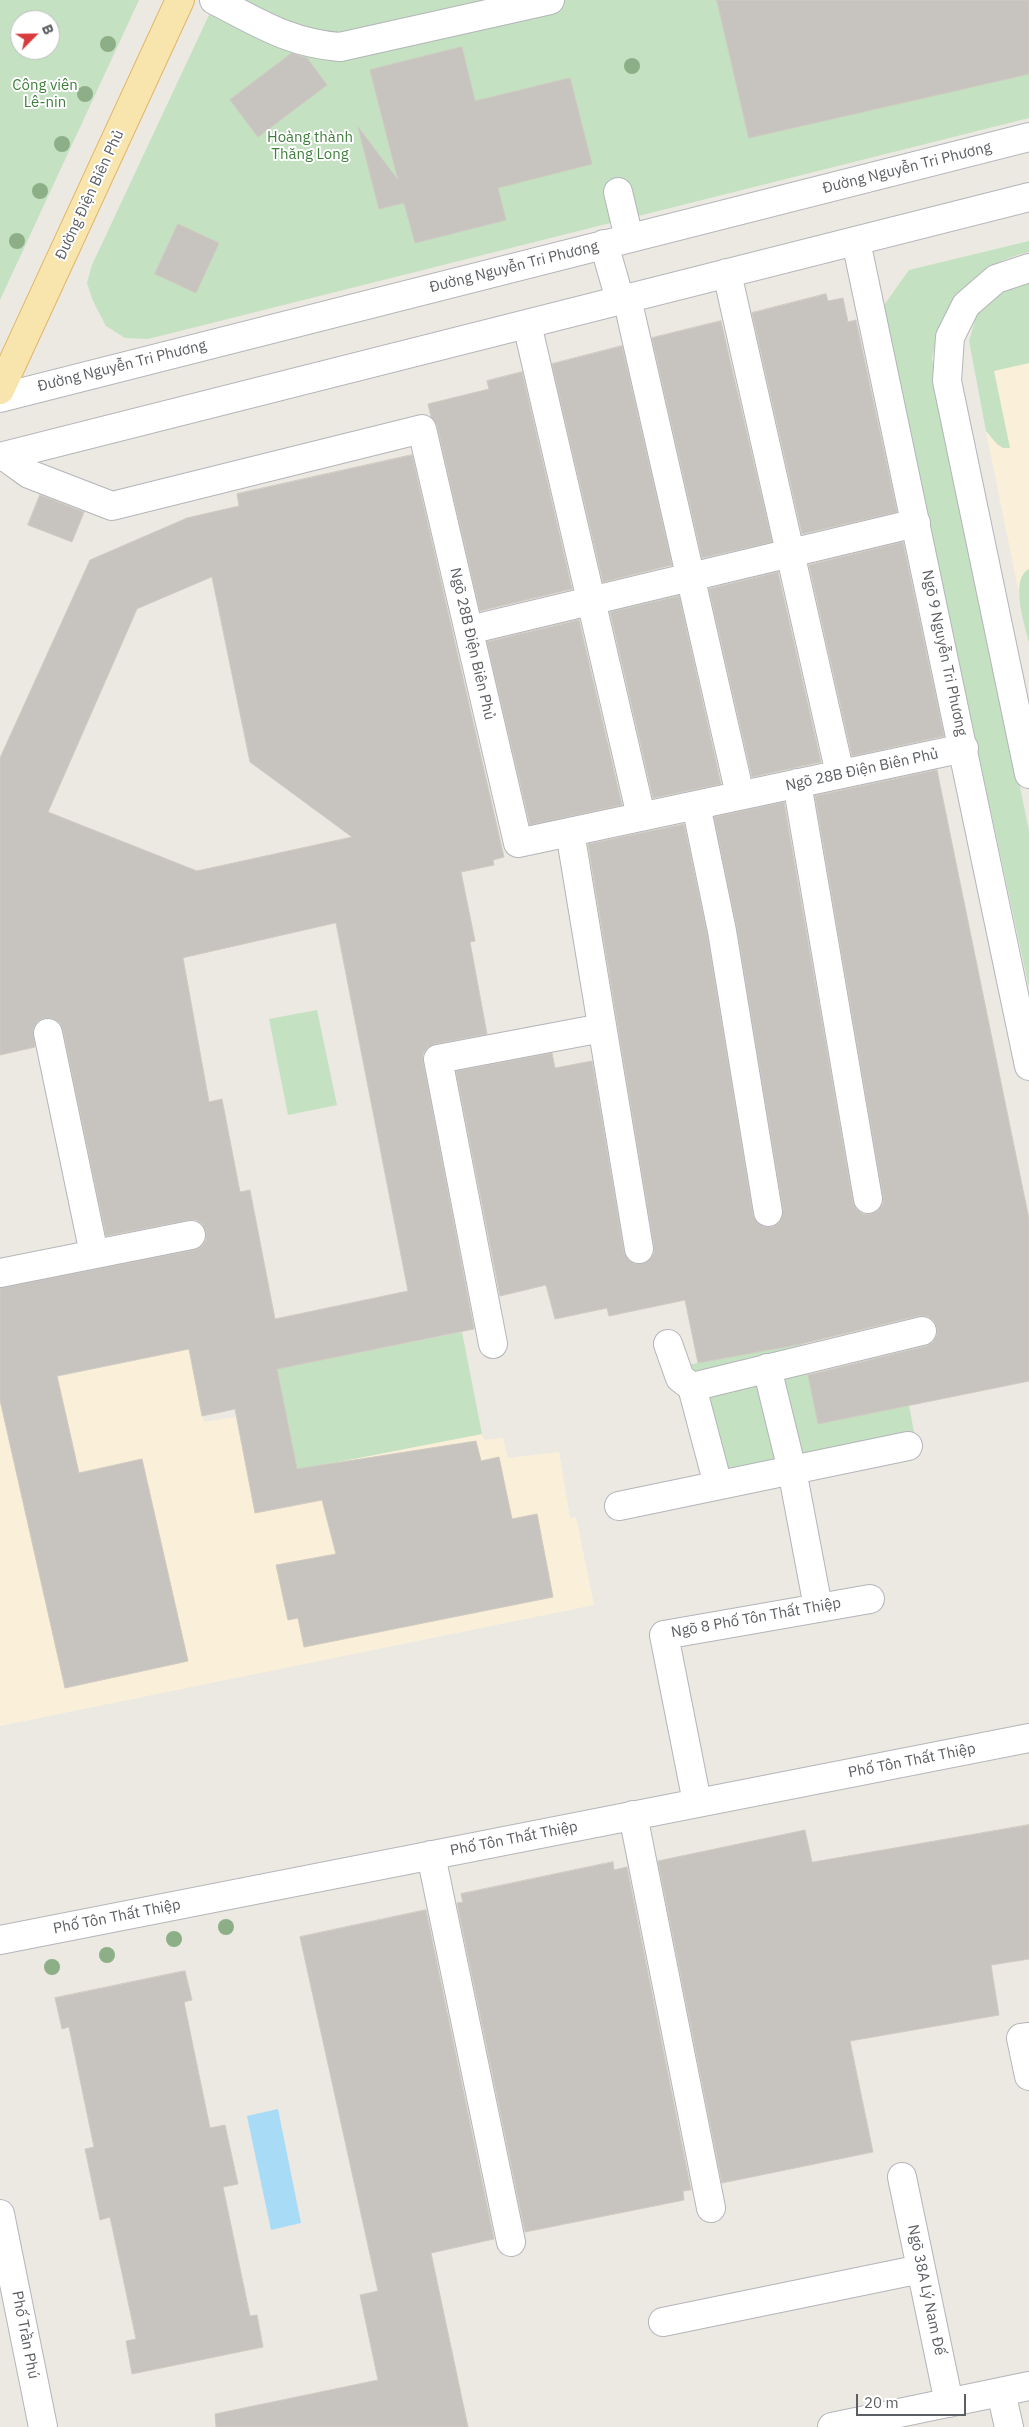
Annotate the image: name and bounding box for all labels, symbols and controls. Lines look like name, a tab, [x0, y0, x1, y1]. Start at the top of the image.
north arrow	[10, 10, 60, 60]
text: B	[38, 22, 58, 37]
park label: Công viên Lê-nin	[12, 77, 78, 112]
street label: Đường Điện Biên Phủ	[52, 127, 128, 263]
park label: Hoàng thành Thăng Long	[267, 129, 353, 164]
street label: Đường Nguyễn Tri Phương	[821, 138, 993, 198]
street label: Đường Nguyễn Tri Phương	[428, 237, 600, 297]
street label: Đường Nguyễn Tri Phương	[36, 336, 208, 396]
street label: Ngõ 28B Điện Biên Phủ	[446, 566, 498, 722]
street label: Ngõ 9 Nguyễn Tri Phương	[918, 568, 970, 738]
street label: Ngõ 28B Điện Biên Phủ	[784, 745, 940, 795]
street label: Ngõ 8 Phố Tôn Thất Thiệp	[670, 1594, 842, 1642]
street label: Phố Tôn Thất Thiệp	[847, 1740, 977, 1782]
street label: Phố Tôn Thất Thiệp	[449, 1818, 579, 1860]
street label: Phố Tôn Thất Thiệp	[52, 1896, 182, 1938]
street label: Ngõ 38A Lý Nam Đế	[903, 2223, 949, 2357]
street label: Phố Trần Phú	[8, 2290, 42, 2380]
scale bar	[859, 2384, 969, 2416]
text: 20 m	[864, 2393, 899, 2412]

